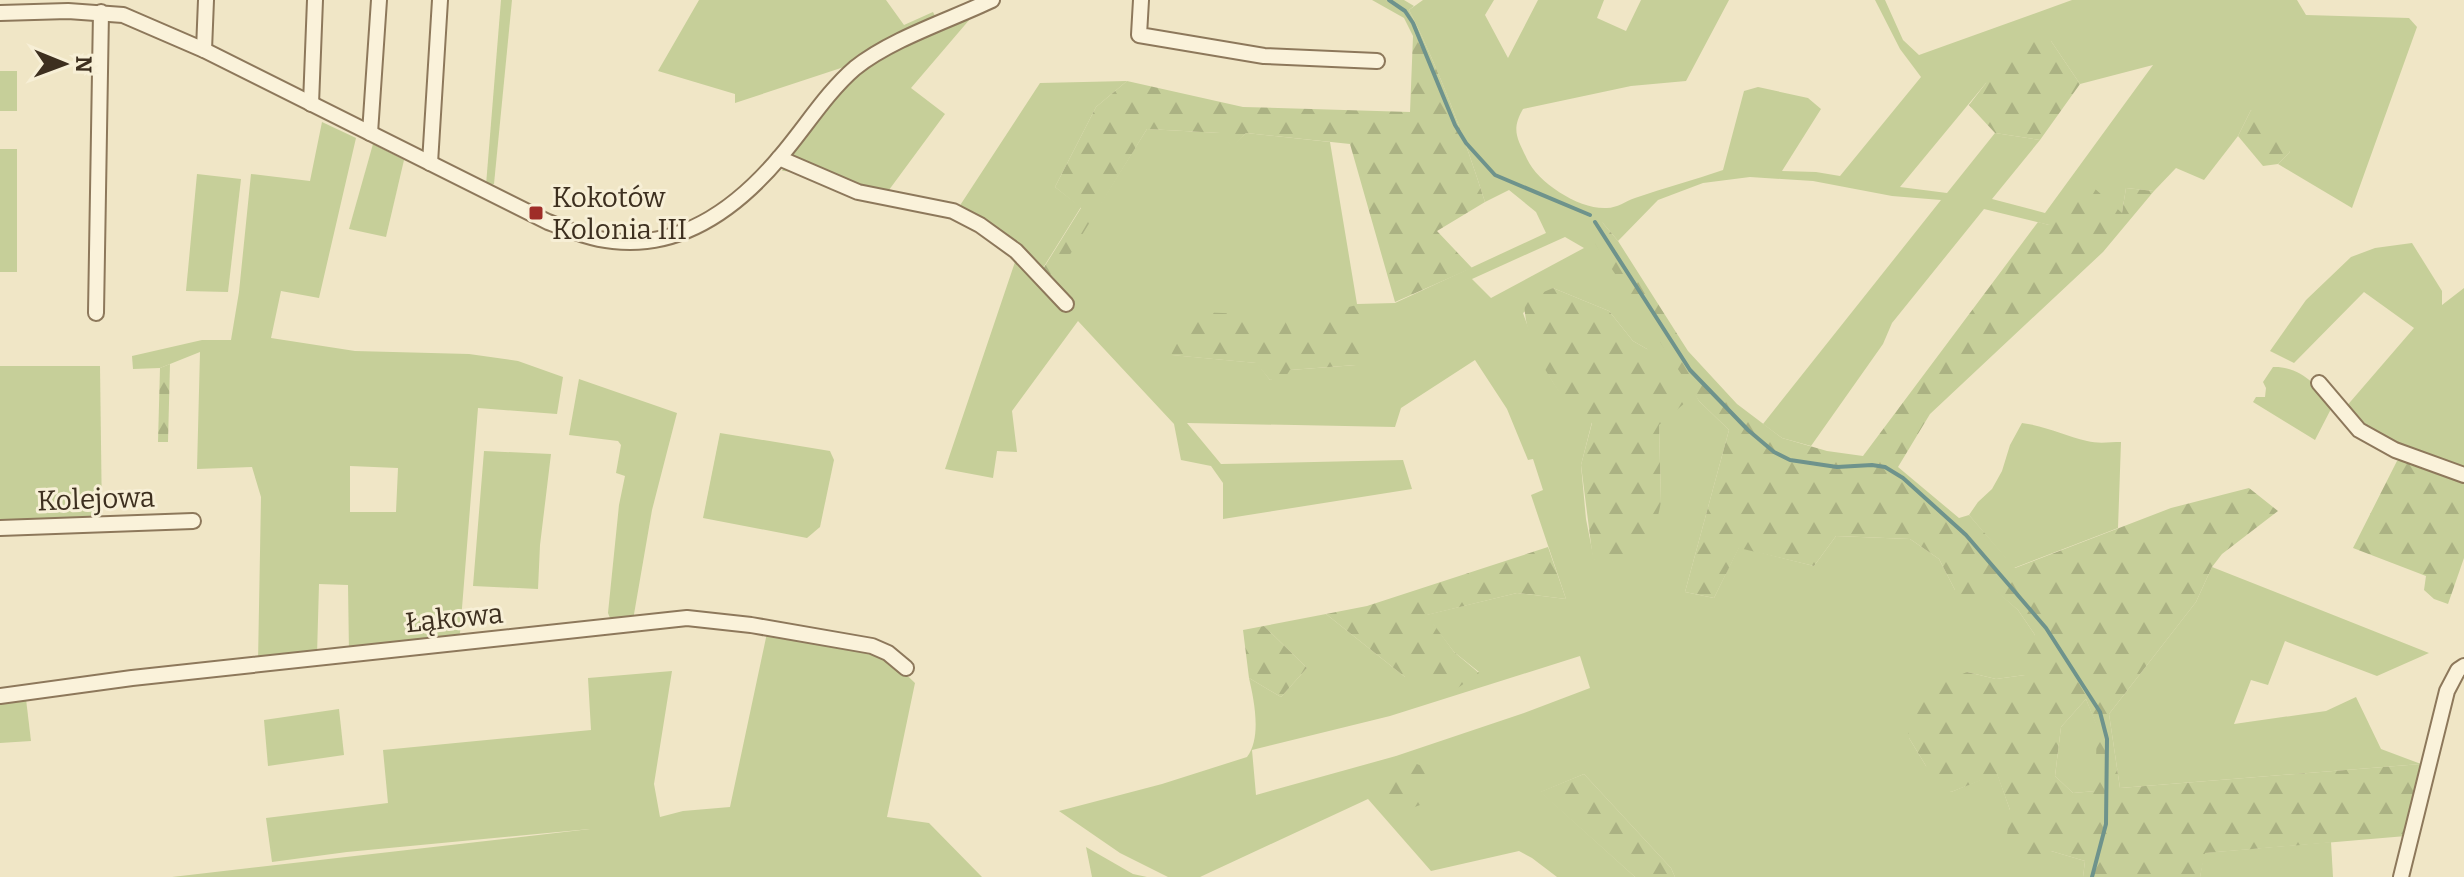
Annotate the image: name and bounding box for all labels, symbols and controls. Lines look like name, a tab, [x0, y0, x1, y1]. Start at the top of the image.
north arrow	[24, 24, 104, 104]
text: N	[70, 56, 97, 73]
place label: Kokotów Kolonia III	[552, 181, 687, 246]
marker: Kokotów Kolonia III	[527, 204, 545, 222]
street label: Kolejowa	[36, 480, 156, 518]
street label: Łąkowa	[403, 596, 505, 640]

